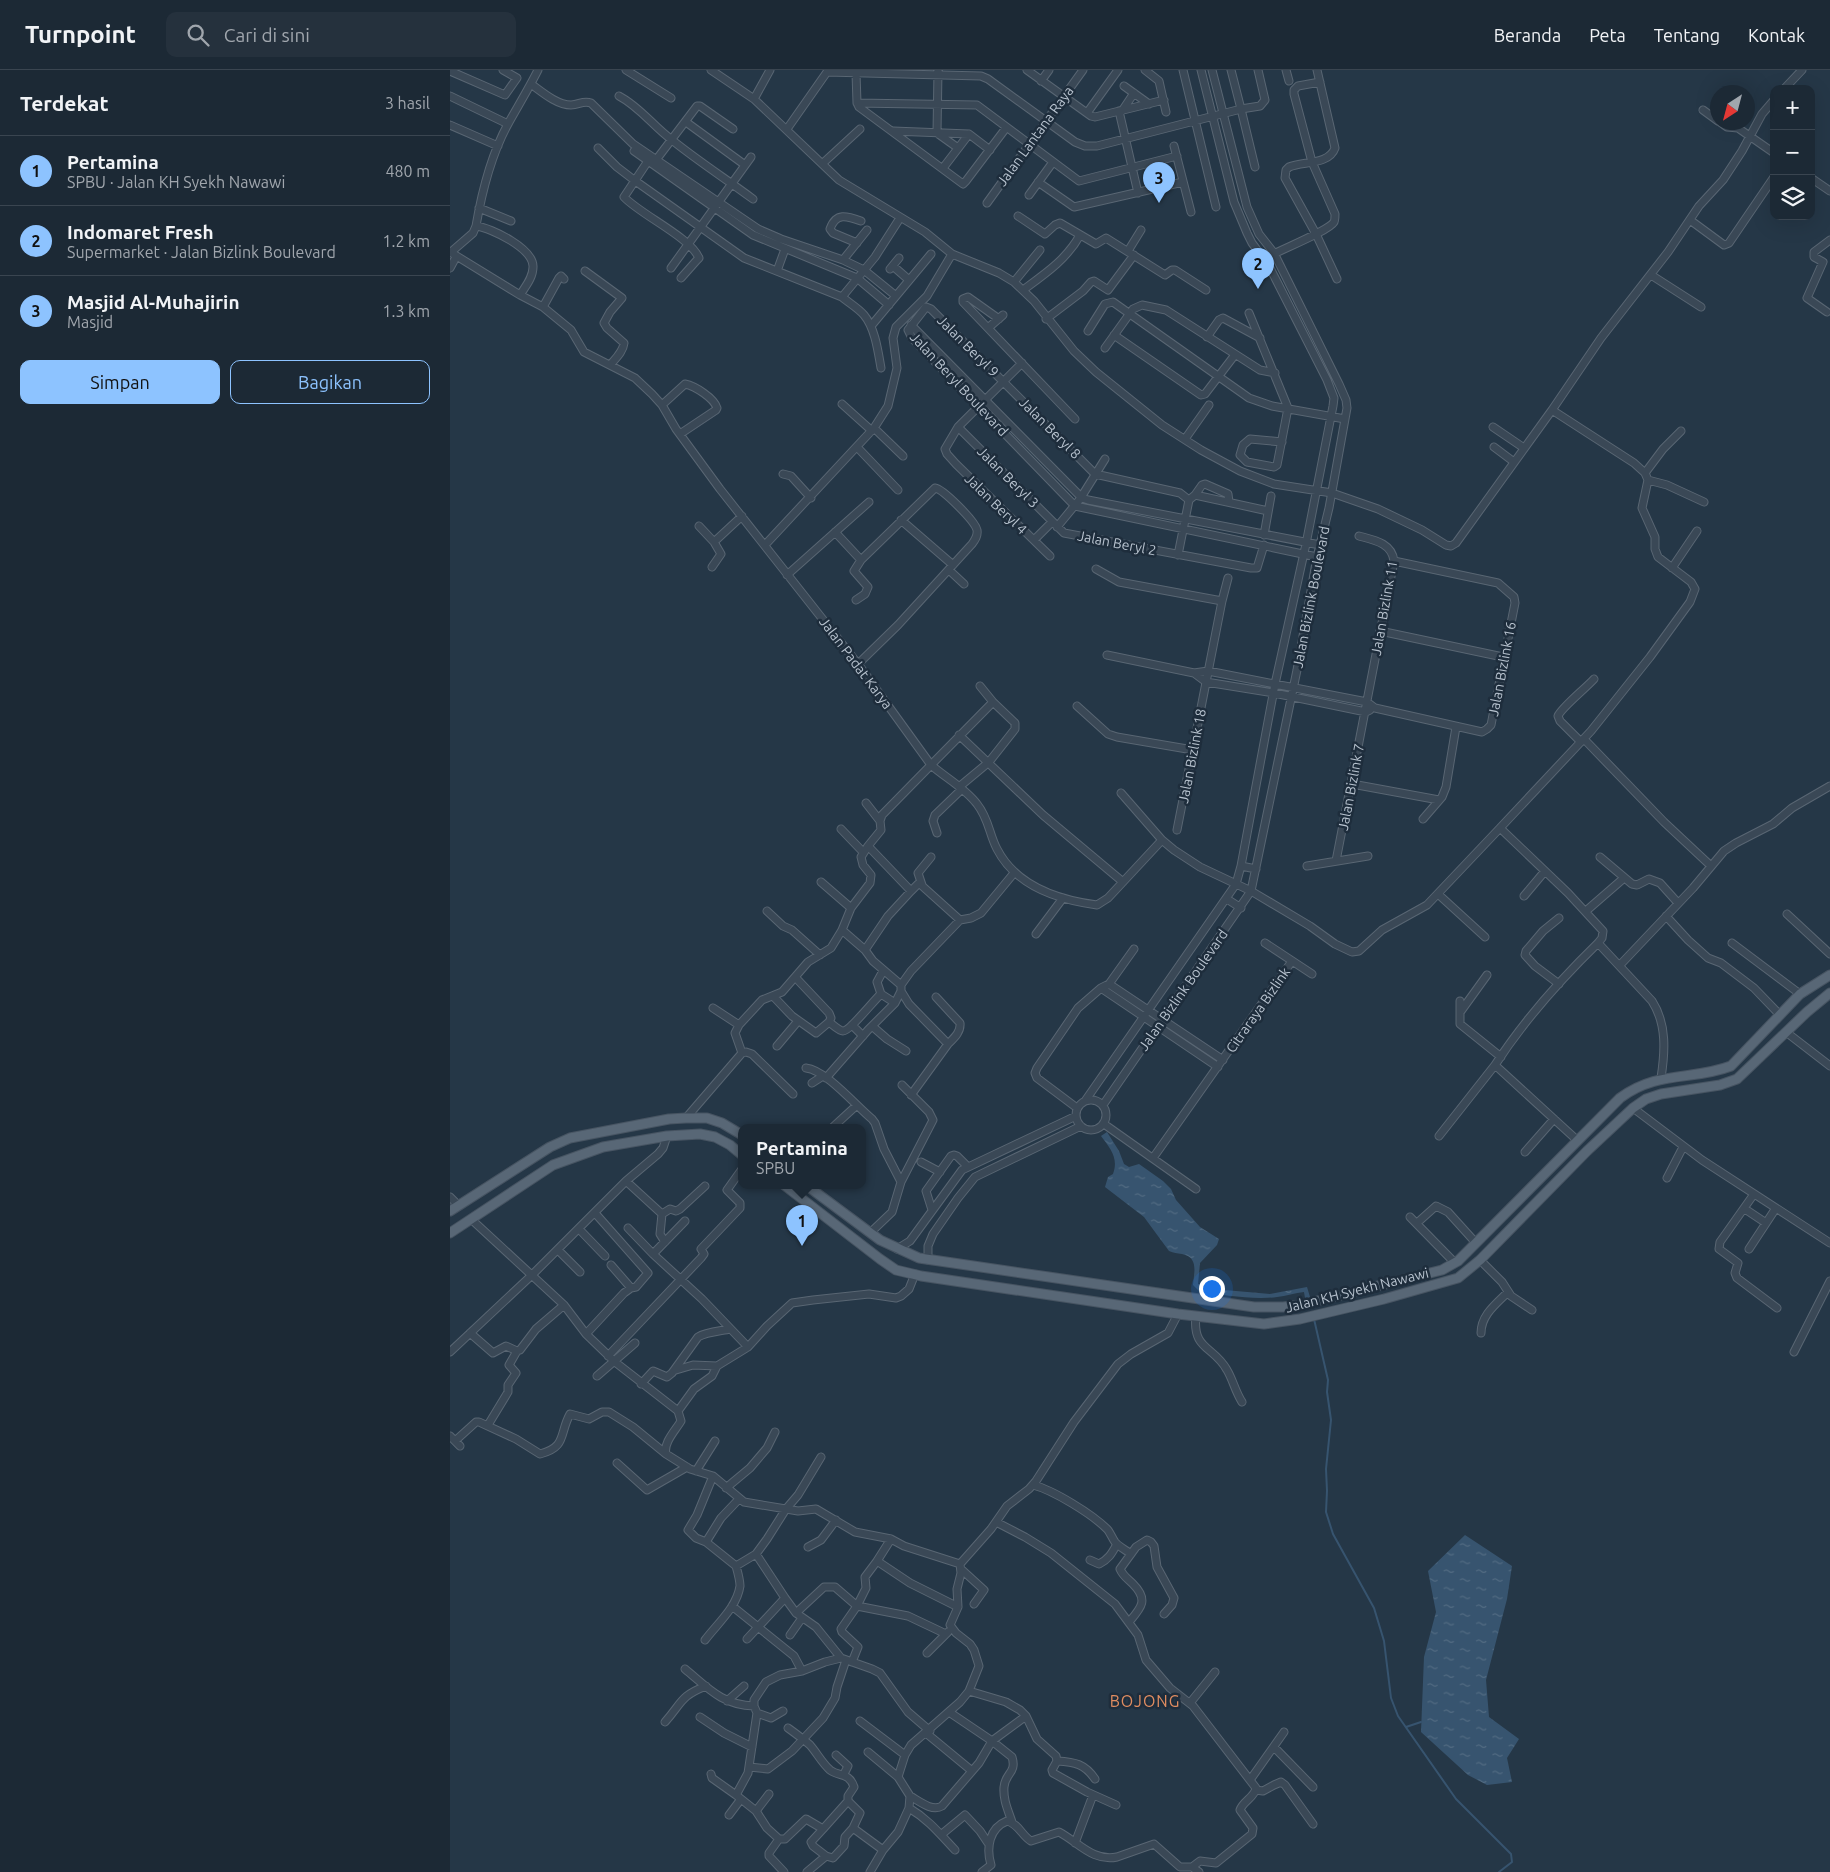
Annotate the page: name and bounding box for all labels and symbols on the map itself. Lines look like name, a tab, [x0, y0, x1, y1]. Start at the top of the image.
street label: Jalan Lantana Raya	[993, 83, 1077, 189]
north arrow	[1710, 85, 1755, 130]
pin: 3	[1143, 162, 1175, 203]
pin: 2	[1242, 248, 1274, 289]
street label: Jalan Beryl 9	[934, 312, 1002, 380]
street label: Jalan Beryl Boulevard	[907, 329, 1011, 439]
street label: Jalan Beryl 8	[1016, 394, 1084, 462]
street label: Jalan Beryl 3	[974, 443, 1042, 511]
street label: Jalan Beryl 4	[962, 470, 1030, 538]
street label: Jalan Bizlink Boulevard	[1289, 525, 1333, 669]
street label: Jalan Beryl 2	[1076, 528, 1158, 558]
street label: Jalan Bizlink 11	[1368, 559, 1400, 657]
street label: Jalan Padat Karya	[816, 614, 896, 712]
street label: Jalan Bizlink 16	[1485, 620, 1519, 718]
street label: Jalan Bizlink 18	[1175, 707, 1209, 805]
street label: Jalan Bizlink 7	[1335, 742, 1367, 832]
street label: Jalan Bizlink Boulevard	[1135, 926, 1231, 1054]
street label: Citraraya Bizlink	[1223, 964, 1293, 1056]
pin: 1	[786, 1205, 818, 1246]
street label: Jalan KH Syekh Nawawi	[1284, 1264, 1430, 1316]
your location	[1199, 1276, 1225, 1302]
district label: BOJONG	[1110, 1692, 1180, 1710]

